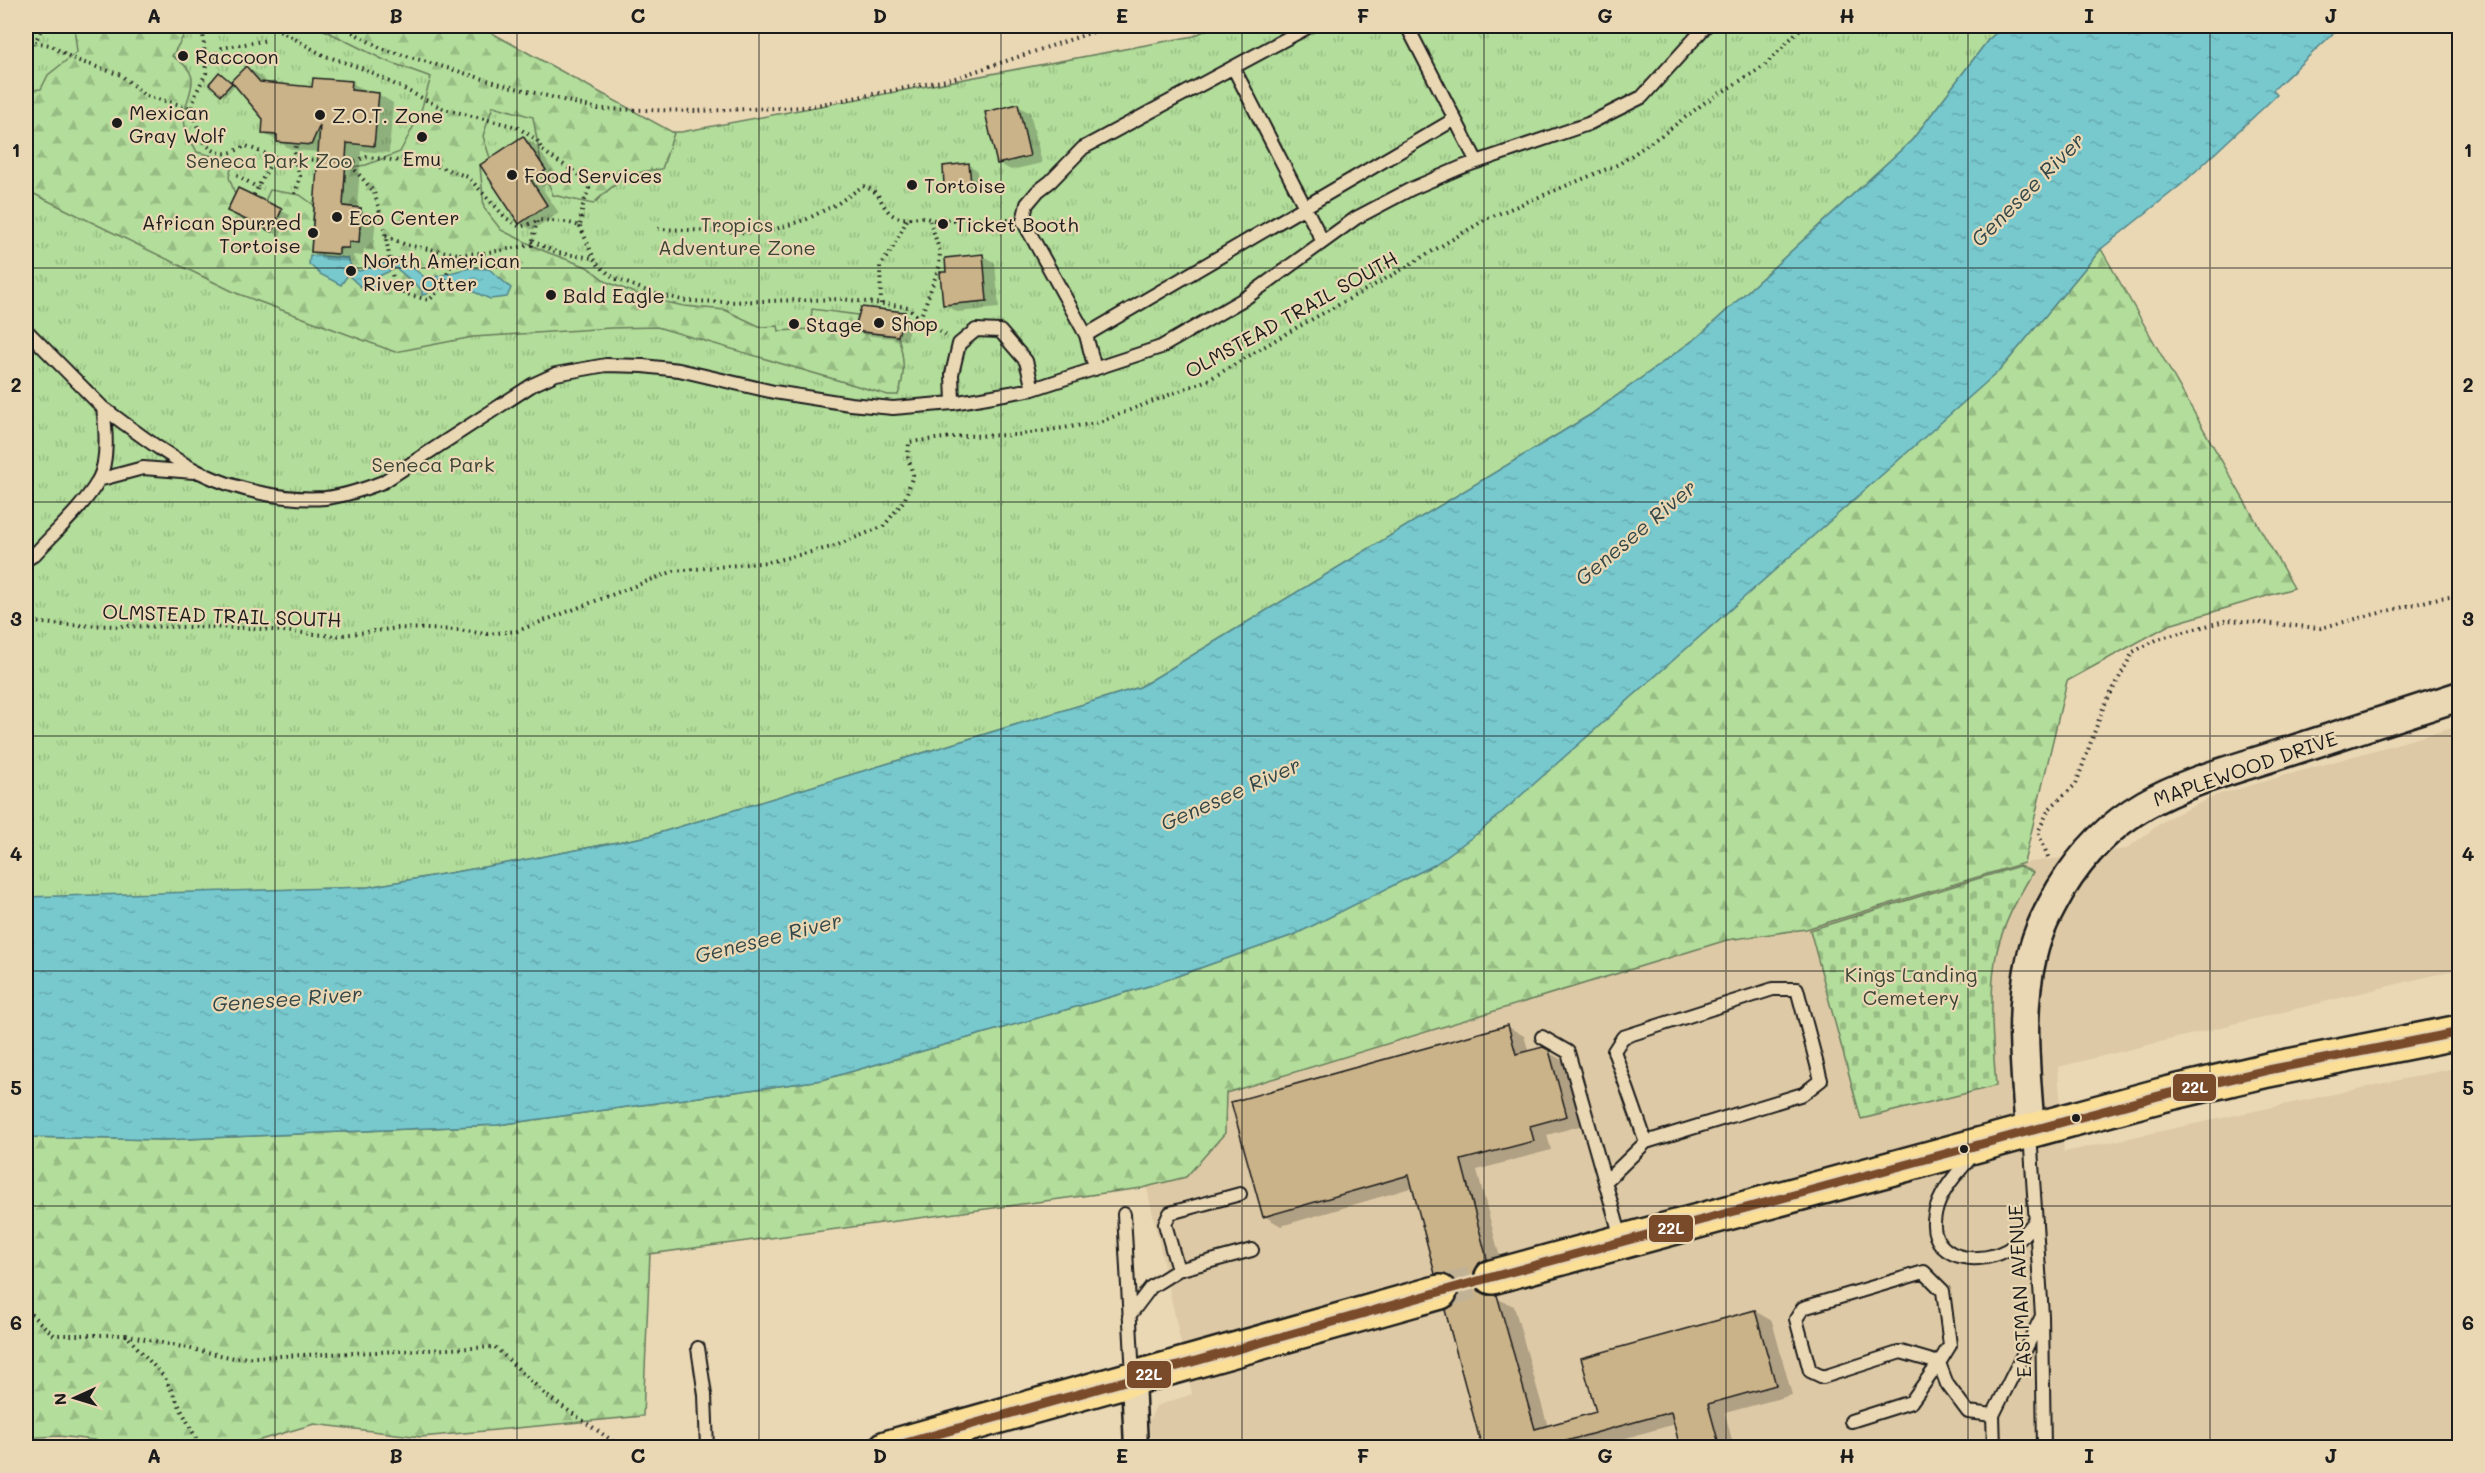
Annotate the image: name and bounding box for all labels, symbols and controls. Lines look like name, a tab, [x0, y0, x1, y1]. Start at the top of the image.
text: A	[147, 2, 161, 28]
text: B	[389, 2, 403, 28]
text: C	[631, 2, 646, 28]
text: D	[873, 2, 887, 28]
text: E	[1116, 2, 1128, 28]
text: F	[1357, 2, 1370, 28]
text: G	[1597, 2, 1613, 28]
text: H	[1839, 2, 1855, 28]
text: I	[2084, 2, 2094, 28]
text: J	[2324, 2, 2338, 28]
place label: Raccoon	[195, 43, 279, 69]
marker: Raccoon	[176, 49, 190, 63]
place label: Mexican Gray Wolf	[129, 99, 227, 148]
place label: Z.O.T. Zone	[332, 102, 443, 128]
marker: Z.O.T. Zone	[313, 108, 327, 122]
marker: Mexican Gray Wolf	[110, 116, 124, 130]
water label: Genesee River	[1964, 126, 2090, 252]
marker: Emu	[415, 130, 429, 144]
text: 1	[12, 136, 20, 162]
text: 1	[2464, 136, 2472, 162]
place label: Emu	[403, 145, 441, 171]
park label: Seneca Park Zoo	[186, 147, 352, 173]
place label: Food Services	[524, 162, 662, 188]
marker: Food Services	[505, 168, 519, 182]
place label: Tortoise	[924, 172, 1006, 198]
marker: Tortoise	[905, 178, 919, 192]
place label: Eco Center	[349, 204, 459, 230]
place label: African Spurred Tortoise	[142, 209, 301, 258]
marker: Eco Center	[330, 210, 344, 224]
park label: Tropics Adventure Zone	[658, 211, 816, 260]
place label: Ticket Booth	[955, 211, 1078, 237]
marker: Ticket Booth	[936, 217, 950, 231]
marker: African Spurred Tortoise	[306, 226, 320, 240]
street label: OLMSTEAD TRAIL SOUTH	[1180, 245, 1402, 383]
place label: North American River Otter	[363, 247, 520, 296]
marker: North American River Otter	[344, 264, 358, 278]
place label: Bald Eagle	[563, 282, 665, 308]
marker: Bald Eagle	[544, 288, 558, 302]
place label: Shop	[891, 310, 938, 336]
place label: Stage	[806, 311, 863, 337]
marker: Shop	[872, 316, 886, 330]
marker: Stage	[787, 317, 801, 331]
text: 2	[10, 371, 22, 397]
text: 2	[2462, 371, 2474, 397]
park label: Seneca Park	[371, 451, 495, 477]
water label: Genesee River	[1569, 473, 1701, 591]
street label: OLMSTEAD TRAIL SOUTH	[102, 598, 342, 632]
text: 3	[10, 605, 22, 631]
text: 3	[2462, 605, 2474, 631]
street label: MAPLEWOOD DRIVE	[2150, 724, 2340, 812]
water label: Genesee River	[1156, 750, 1304, 836]
text: 4	[10, 840, 23, 866]
text: 4	[2462, 840, 2475, 866]
water label: Genesee River	[692, 906, 844, 968]
park label: Kings Landing Cemetery	[1845, 961, 1977, 1010]
water label: Genesee River	[211, 979, 363, 1017]
line badge: 22L	[2172, 1073, 2217, 1102]
text: 5	[10, 1074, 22, 1100]
text: 5	[2462, 1074, 2474, 1100]
text: 22L	[2181, 1076, 2209, 1097]
unlabelled marker	[2070, 1112, 2082, 1124]
unlabelled marker	[1958, 1143, 1970, 1155]
street label: EASTMAN AVENUE	[2001, 1204, 2037, 1378]
line badge: 22L	[1648, 1214, 1694, 1243]
text: 22L	[1657, 1217, 1685, 1238]
text: 6	[10, 1309, 22, 1335]
text: 6	[2462, 1309, 2474, 1335]
line badge: 22L	[1126, 1360, 1172, 1389]
text: 22L	[1135, 1363, 1163, 1384]
north arrow	[45, 1368, 105, 1428]
text: N	[49, 1392, 70, 1406]
text: A	[147, 1442, 161, 1468]
text: B	[389, 1442, 403, 1468]
text: C	[631, 1442, 646, 1468]
text: D	[873, 1442, 887, 1468]
text: E	[1116, 1442, 1128, 1468]
text: F	[1357, 1442, 1370, 1468]
text: G	[1597, 1442, 1613, 1468]
text: H	[1839, 1442, 1855, 1468]
text: I	[2084, 1442, 2094, 1468]
text: J	[2324, 1442, 2338, 1468]

